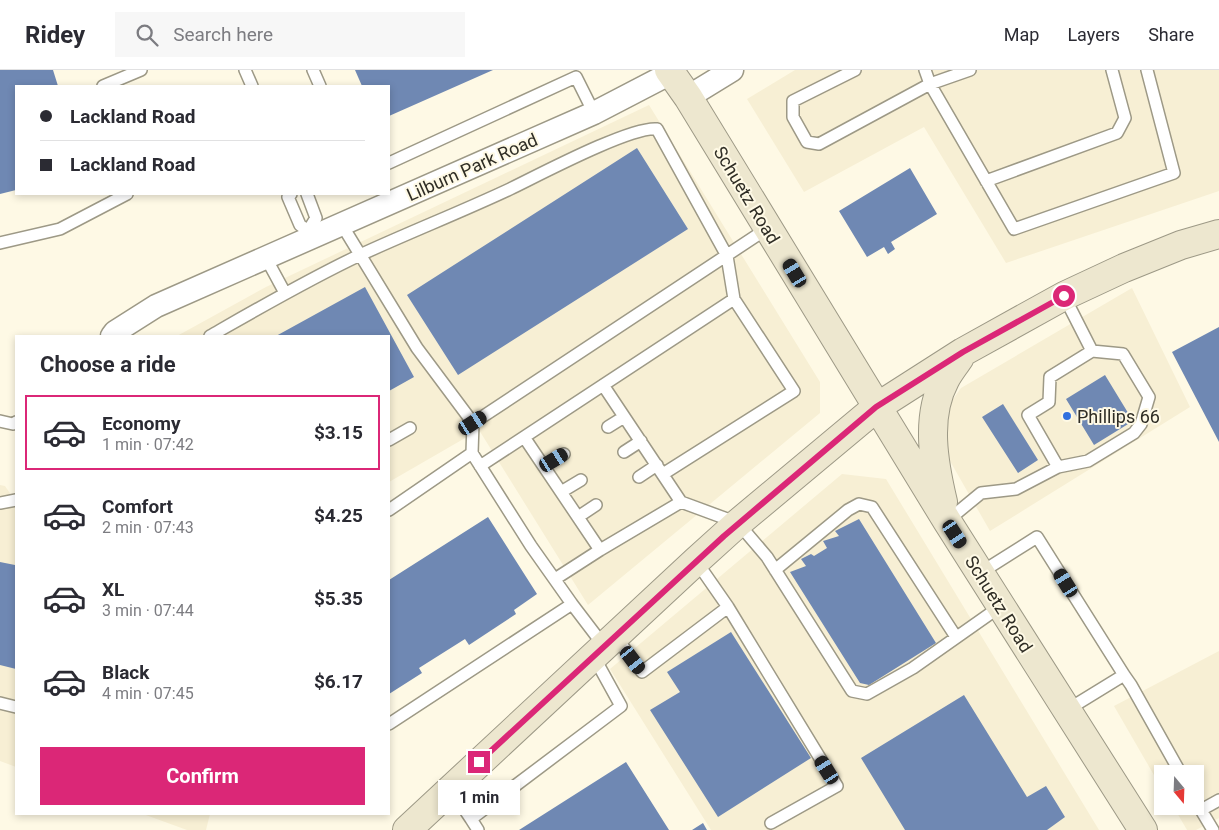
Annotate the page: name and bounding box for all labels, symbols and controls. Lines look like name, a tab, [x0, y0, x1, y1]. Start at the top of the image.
search box	[115, 12, 465, 57]
text: Ridey	[25, 21, 85, 49]
icon: search	[133, 21, 161, 49]
text: Search here	[173, 23, 273, 46]
text: Map	[1004, 24, 1039, 45]
text: Layers	[1067, 24, 1120, 45]
text: Share	[1148, 24, 1194, 45]
text: Lackland Road	[70, 105, 196, 128]
street label: Lilburn Park Road	[403, 129, 541, 205]
street label: Schuetz Road	[710, 142, 784, 248]
text: Lackland Road	[70, 153, 196, 176]
car	[780, 256, 809, 290]
route start	[1053, 285, 1075, 307]
text: Choose a ride	[40, 352, 176, 377]
place label: Phillips 66	[1077, 406, 1160, 427]
car	[456, 409, 489, 437]
icon: car	[42, 410, 87, 455]
marker: Phillips 66	[1061, 410, 1073, 422]
text: Economy	[102, 412, 181, 435]
text: $3.15	[314, 421, 363, 444]
text: 1 min · 07:42	[102, 435, 194, 454]
car	[537, 446, 570, 474]
icon: car	[42, 493, 87, 538]
text: Comfort	[102, 495, 173, 518]
text: $4.25	[314, 504, 363, 527]
car	[940, 517, 969, 551]
text: 2 min · 07:43	[102, 518, 194, 537]
street label: Schuetz Road	[961, 552, 1037, 656]
car	[1051, 566, 1080, 600]
icon: car	[42, 576, 87, 621]
text: XL	[102, 578, 124, 601]
text: $5.35	[314, 587, 363, 610]
text: 3 min · 07:44	[102, 601, 194, 620]
car	[617, 644, 648, 676]
icon: car	[42, 659, 87, 704]
text: Black	[102, 661, 149, 684]
text: $6.17	[314, 670, 363, 693]
text: 4 min · 07:45	[102, 684, 194, 703]
button: Confirm	[40, 747, 365, 805]
route end	[468, 751, 490, 773]
car	[812, 753, 841, 787]
north arrow	[1154, 765, 1204, 815]
map controls	[1154, 765, 1204, 815]
callout: 1 min	[438, 780, 520, 814]
text: 1 min	[459, 788, 499, 807]

